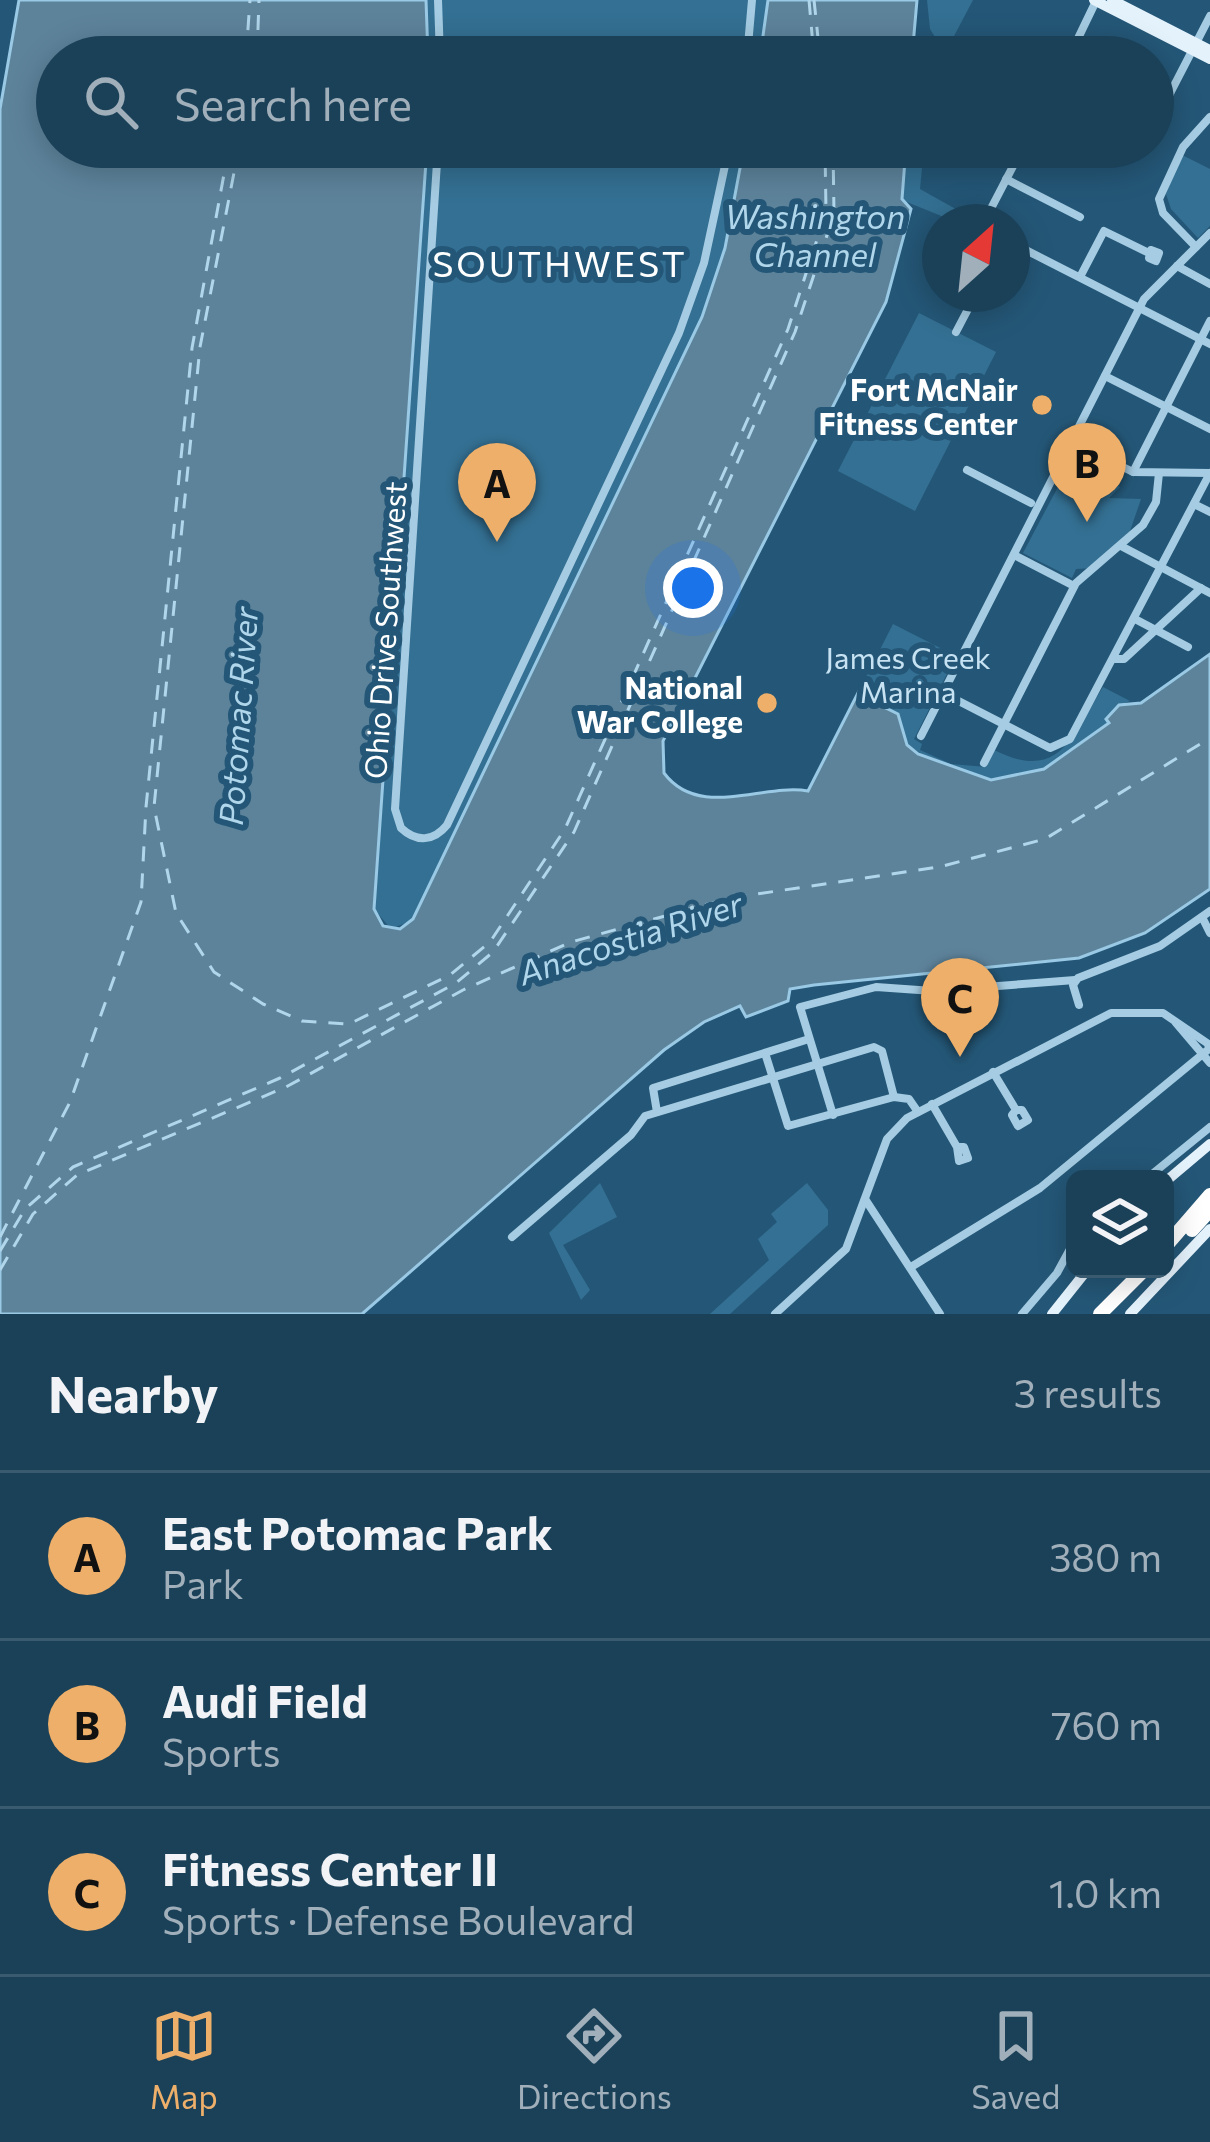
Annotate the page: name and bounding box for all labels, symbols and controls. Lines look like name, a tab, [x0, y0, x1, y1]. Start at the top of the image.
search box	[36, 36, 1174, 168]
icon: search	[78, 69, 144, 135]
text: Search here	[174, 75, 412, 130]
water label: Washington Channel	[725, 195, 905, 274]
north arrow	[922, 204, 1030, 312]
district label: SOUTHWEST	[432, 240, 688, 284]
place label: Fort McNair Fitness Center	[819, 370, 1018, 441]
marker: Fort McNair Fitness Center	[1029, 392, 1055, 418]
pin: B	[1048, 423, 1126, 522]
pin: A	[458, 443, 536, 542]
street label: Ohio Drive Southwest	[355, 480, 413, 780]
your location	[663, 558, 723, 618]
water label: Potomac River	[209, 604, 265, 827]
park label: James Creek Marina	[825, 638, 991, 709]
place label: National War College	[577, 668, 743, 739]
marker: National War College	[754, 690, 780, 716]
water label: Anacostia River	[512, 881, 749, 993]
pin: C	[921, 958, 999, 1057]
map controls	[1066, 1170, 1174, 1278]
button: layers	[1066, 1170, 1174, 1278]
text: Nearby	[48, 1361, 218, 1424]
text: 3 results	[1014, 1368, 1162, 1416]
text: East Potomac Park	[162, 1504, 553, 1559]
text: A	[73, 1532, 101, 1580]
text: 380 m	[1049, 1532, 1162, 1580]
text: Park	[162, 1559, 244, 1607]
text: Audi Field	[162, 1672, 368, 1727]
text: B	[74, 1700, 100, 1748]
text: 760 m	[1051, 1700, 1162, 1748]
text: Sports	[162, 1727, 281, 1775]
text: Fitness Center II	[162, 1840, 498, 1895]
text: C	[74, 1868, 100, 1916]
text: 1.0 km	[1049, 1868, 1162, 1916]
text: Sports · Defense Boulevard	[162, 1895, 635, 1943]
tab: Map	[150, 2003, 218, 2116]
tab: Directions	[517, 2003, 672, 2116]
tab: Saved	[971, 2003, 1060, 2116]

